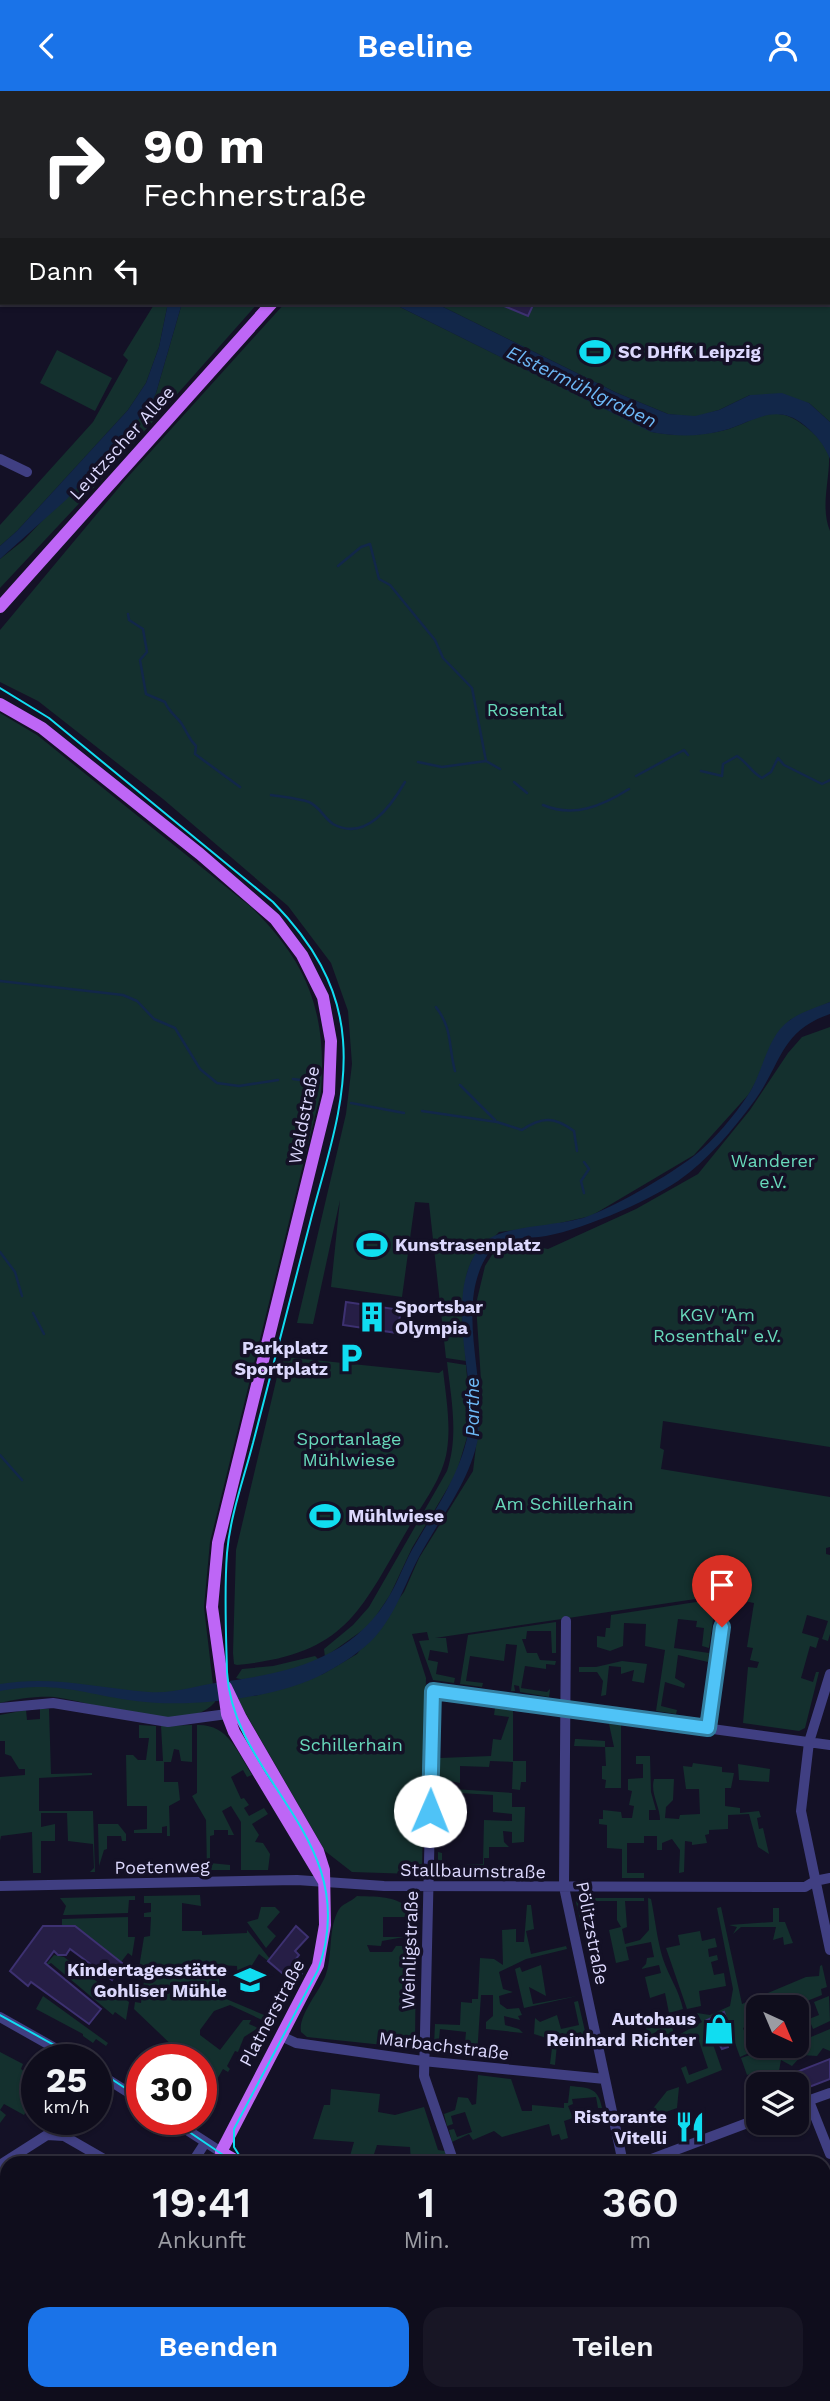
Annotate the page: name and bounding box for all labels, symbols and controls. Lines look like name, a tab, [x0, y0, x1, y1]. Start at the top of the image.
icon: back	[28, 27, 66, 65]
text: Beeline	[357, 27, 473, 65]
icon: person	[764, 27, 802, 65]
text: 90 m	[143, 117, 265, 175]
icon: right	[28, 119, 119, 210]
text: Fechnerstraße	[143, 176, 367, 214]
icon: left	[108, 252, 146, 290]
text: Dann	[28, 256, 94, 286]
sports icon: SC DHfK Leipzig	[578, 335, 612, 369]
water label: Elstermühlgraben	[503, 340, 660, 433]
place label: SC DHfK Leipzig	[618, 341, 761, 362]
street label: Leutzscher Allee	[65, 381, 178, 504]
park label: Rosental	[487, 699, 564, 720]
street label: Waldstraße	[284, 1064, 323, 1166]
park label: Wanderer e.V.	[731, 1150, 815, 1192]
sports icon: Kunstrasenplatz	[355, 1228, 389, 1262]
place label: Kunstrasenplatz	[395, 1234, 541, 1255]
place label: Sportsbar Olympia	[395, 1296, 483, 1338]
building icon: Sportsbar Olympia	[355, 1300, 389, 1334]
park label: KGV "Am Rosenthal" e.V.	[653, 1304, 781, 1346]
place label: Parkplatz Sportplatz	[234, 1337, 328, 1379]
parking icon: Parkplatz Sportplatz	[334, 1341, 368, 1375]
water label: Parthe	[461, 1377, 484, 1437]
park label: Sportanlage Mühlwiese	[297, 1428, 401, 1470]
park label: Am Schillerhain	[495, 1493, 633, 1514]
sports icon: Mühlwiese	[308, 1499, 342, 1533]
place label: Mühlwiese	[348, 1505, 444, 1526]
pin	[692, 1555, 752, 1627]
icon: arrive	[703, 1566, 741, 1604]
park label: Schillerhain	[299, 1734, 403, 1755]
position arrow	[393, 1774, 467, 1848]
street label: Poetenweg	[114, 1855, 210, 1878]
street label: Stallbaumstraße	[400, 1859, 546, 1882]
street label: Pölitzstraße	[572, 1879, 613, 1986]
street label: Weinligstraße	[397, 1890, 422, 2010]
street label: Platnerstraße	[235, 1956, 309, 2070]
place label: Kindertagesstätte Gohliser Mühle	[67, 1959, 227, 2001]
school or university icon: Kindertagesstätte Gohliser Mühle	[233, 1963, 267, 1997]
north arrow	[746, 1995, 808, 2058]
map controls	[746, 1995, 809, 2135]
place label: Autohaus Reinhard Richter	[546, 2008, 696, 2050]
shop icon: Autohaus Reinhard Richter	[702, 2012, 736, 2046]
street label: Marbachstraße	[378, 2027, 510, 2064]
speed limit sign: 30	[126, 2044, 217, 2135]
text: 25	[46, 2059, 87, 2101]
button: layers	[746, 2072, 809, 2135]
text: km/h	[43, 2096, 90, 2117]
place label: Ristorante Vitelli	[574, 2106, 667, 2148]
restaurant icon: Ristorante Vitelli	[673, 2110, 707, 2144]
text: 19:41	[152, 2178, 251, 2227]
text: 1	[418, 2178, 435, 2227]
text: 360	[602, 2178, 679, 2227]
text: Ankunft	[158, 2227, 246, 2254]
text: Min.	[403, 2227, 450, 2254]
text: m	[629, 2227, 651, 2254]
button: Beenden	[28, 2307, 409, 2387]
button: Teilen	[423, 2307, 803, 2387]

